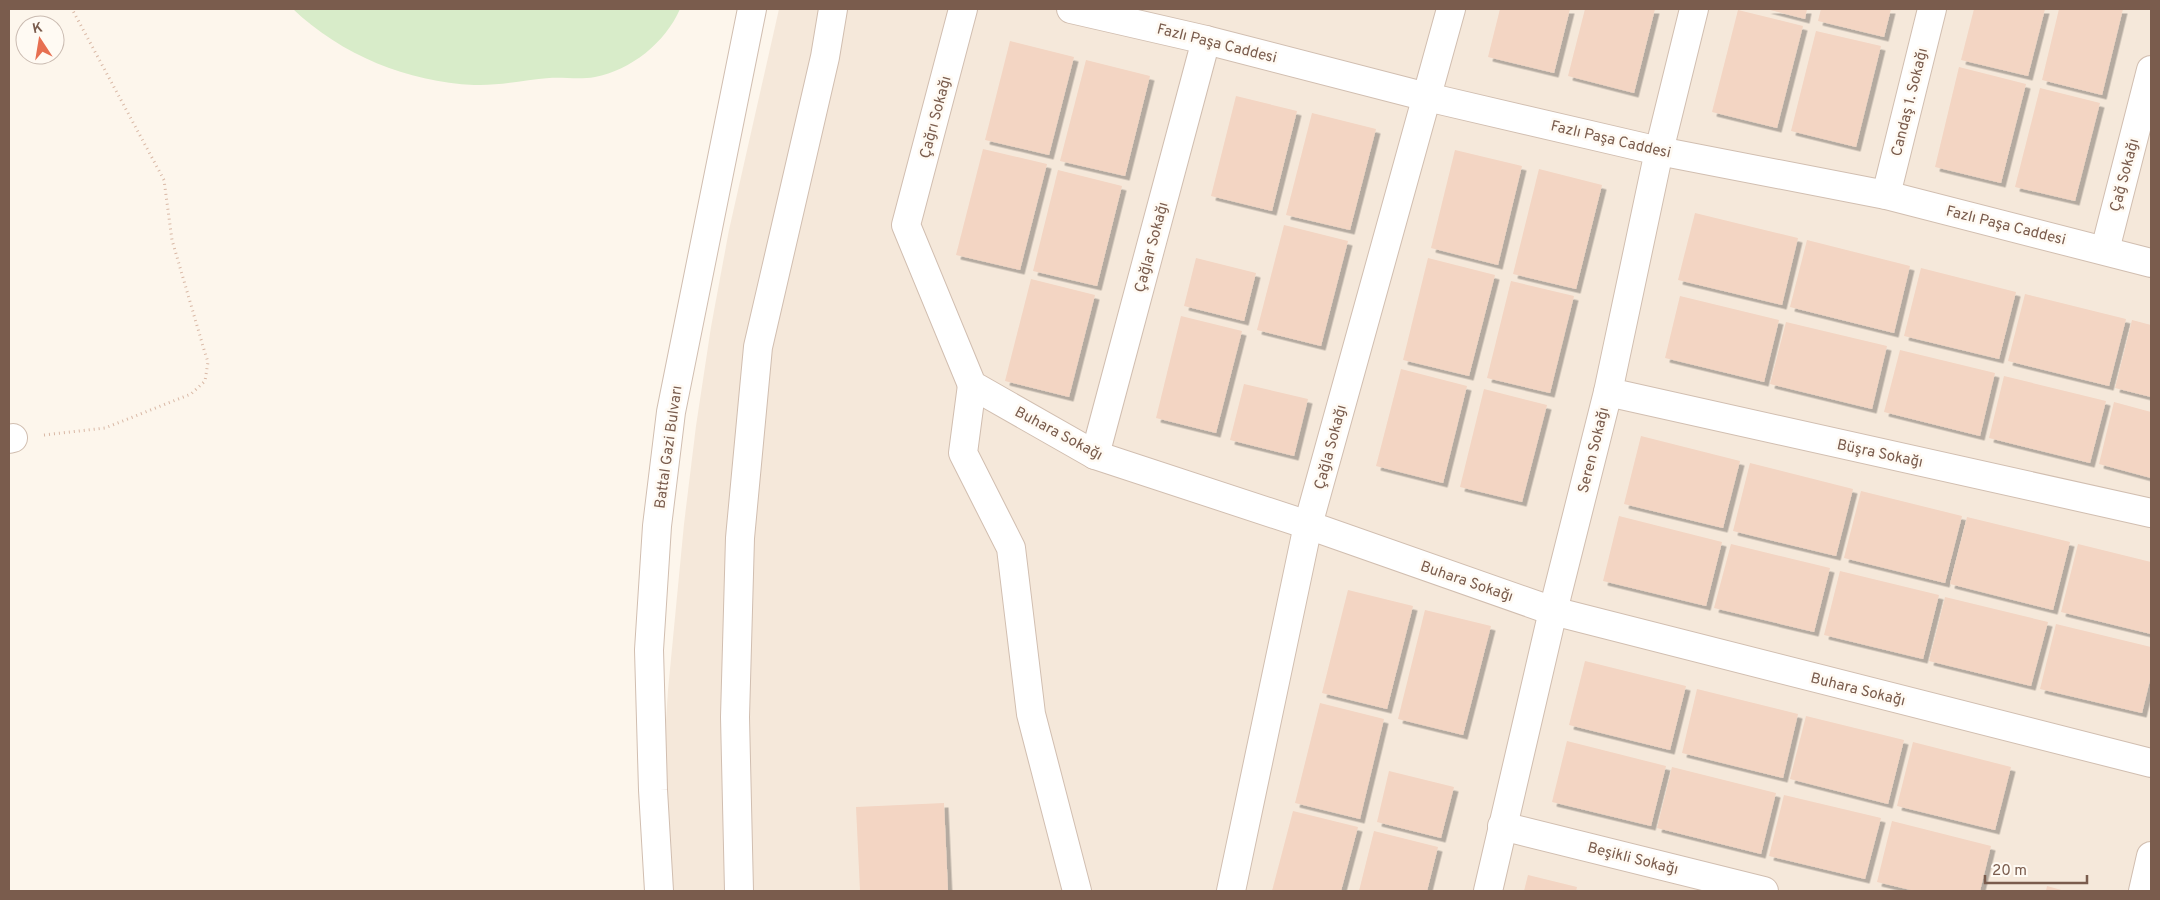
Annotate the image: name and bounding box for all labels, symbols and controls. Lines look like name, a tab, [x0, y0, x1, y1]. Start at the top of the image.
north arrow	[15, 15, 65, 65]
text: K	[31, 19, 44, 38]
street label: Fazlı Paşa Caddesi	[1155, 20, 1278, 69]
street label: Candaş 1. Sokağı	[1888, 46, 1933, 158]
street label: Çağrı Sokağı	[916, 74, 957, 161]
street label: Fazlı Paşa Caddesi	[1549, 117, 1673, 164]
street label: Çağ Sokağı	[2107, 137, 2144, 214]
street label: Çağlar Sokağı	[1131, 200, 1174, 295]
street label: Fazlı Paşa Caddesi	[1944, 202, 2067, 251]
street label: Battal Gazi Bulvarı	[651, 384, 688, 510]
street label: Buhara Sokağı	[1011, 403, 1106, 465]
street label: Çağla Sokağı	[1311, 403, 1352, 492]
street label: Seren Sokağı	[1575, 406, 1614, 495]
street label: Büşra Sokağı	[1835, 436, 1924, 473]
street label: Buhara Sokağı	[1418, 558, 1515, 607]
street label: Buhara Sokağı	[1808, 670, 1907, 711]
street label: Beşikli Sokağı	[1585, 839, 1680, 880]
scale bar	[1985, 852, 2088, 884]
text: 20 m	[1992, 862, 2027, 881]

